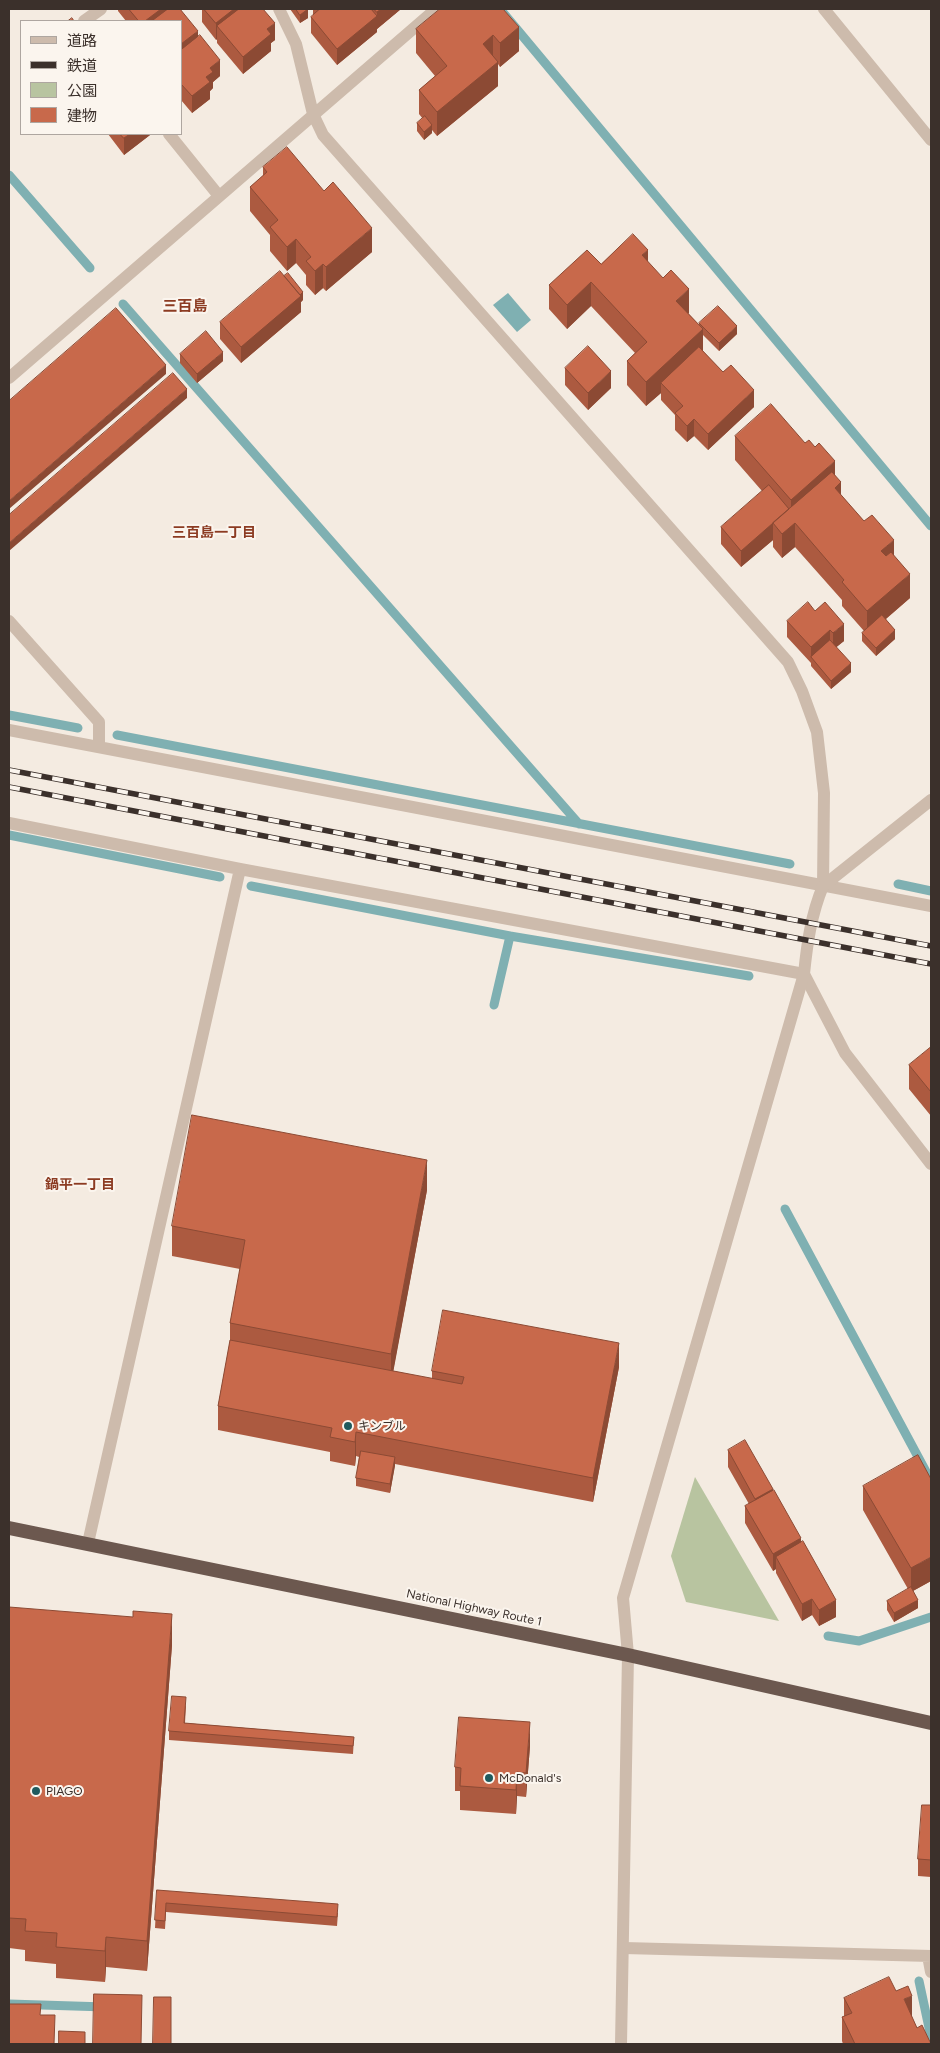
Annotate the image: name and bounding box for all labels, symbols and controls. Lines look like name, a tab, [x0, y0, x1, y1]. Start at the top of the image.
legend	[20, 20, 182, 135]
text: 道路	[67, 32, 97, 50]
text: 鉄道	[67, 57, 97, 75]
text: 公園	[67, 82, 97, 100]
text: 建物	[67, 107, 97, 125]
district label: 三百島	[163, 298, 207, 316]
district label: 三百島一丁目	[172, 525, 256, 541]
district label: 鍋平一丁目	[45, 1177, 115, 1193]
place label: キンブル	[358, 1419, 406, 1433]
marker: キンブル	[342, 1420, 354, 1432]
street label: National Highway Route 1	[405, 1587, 543, 1629]
place label: McDonald's	[499, 1771, 561, 1785]
marker: McDonald's	[483, 1772, 495, 1784]
place label: PIAGO	[46, 1784, 82, 1798]
marker: PIAGO	[30, 1785, 42, 1797]

